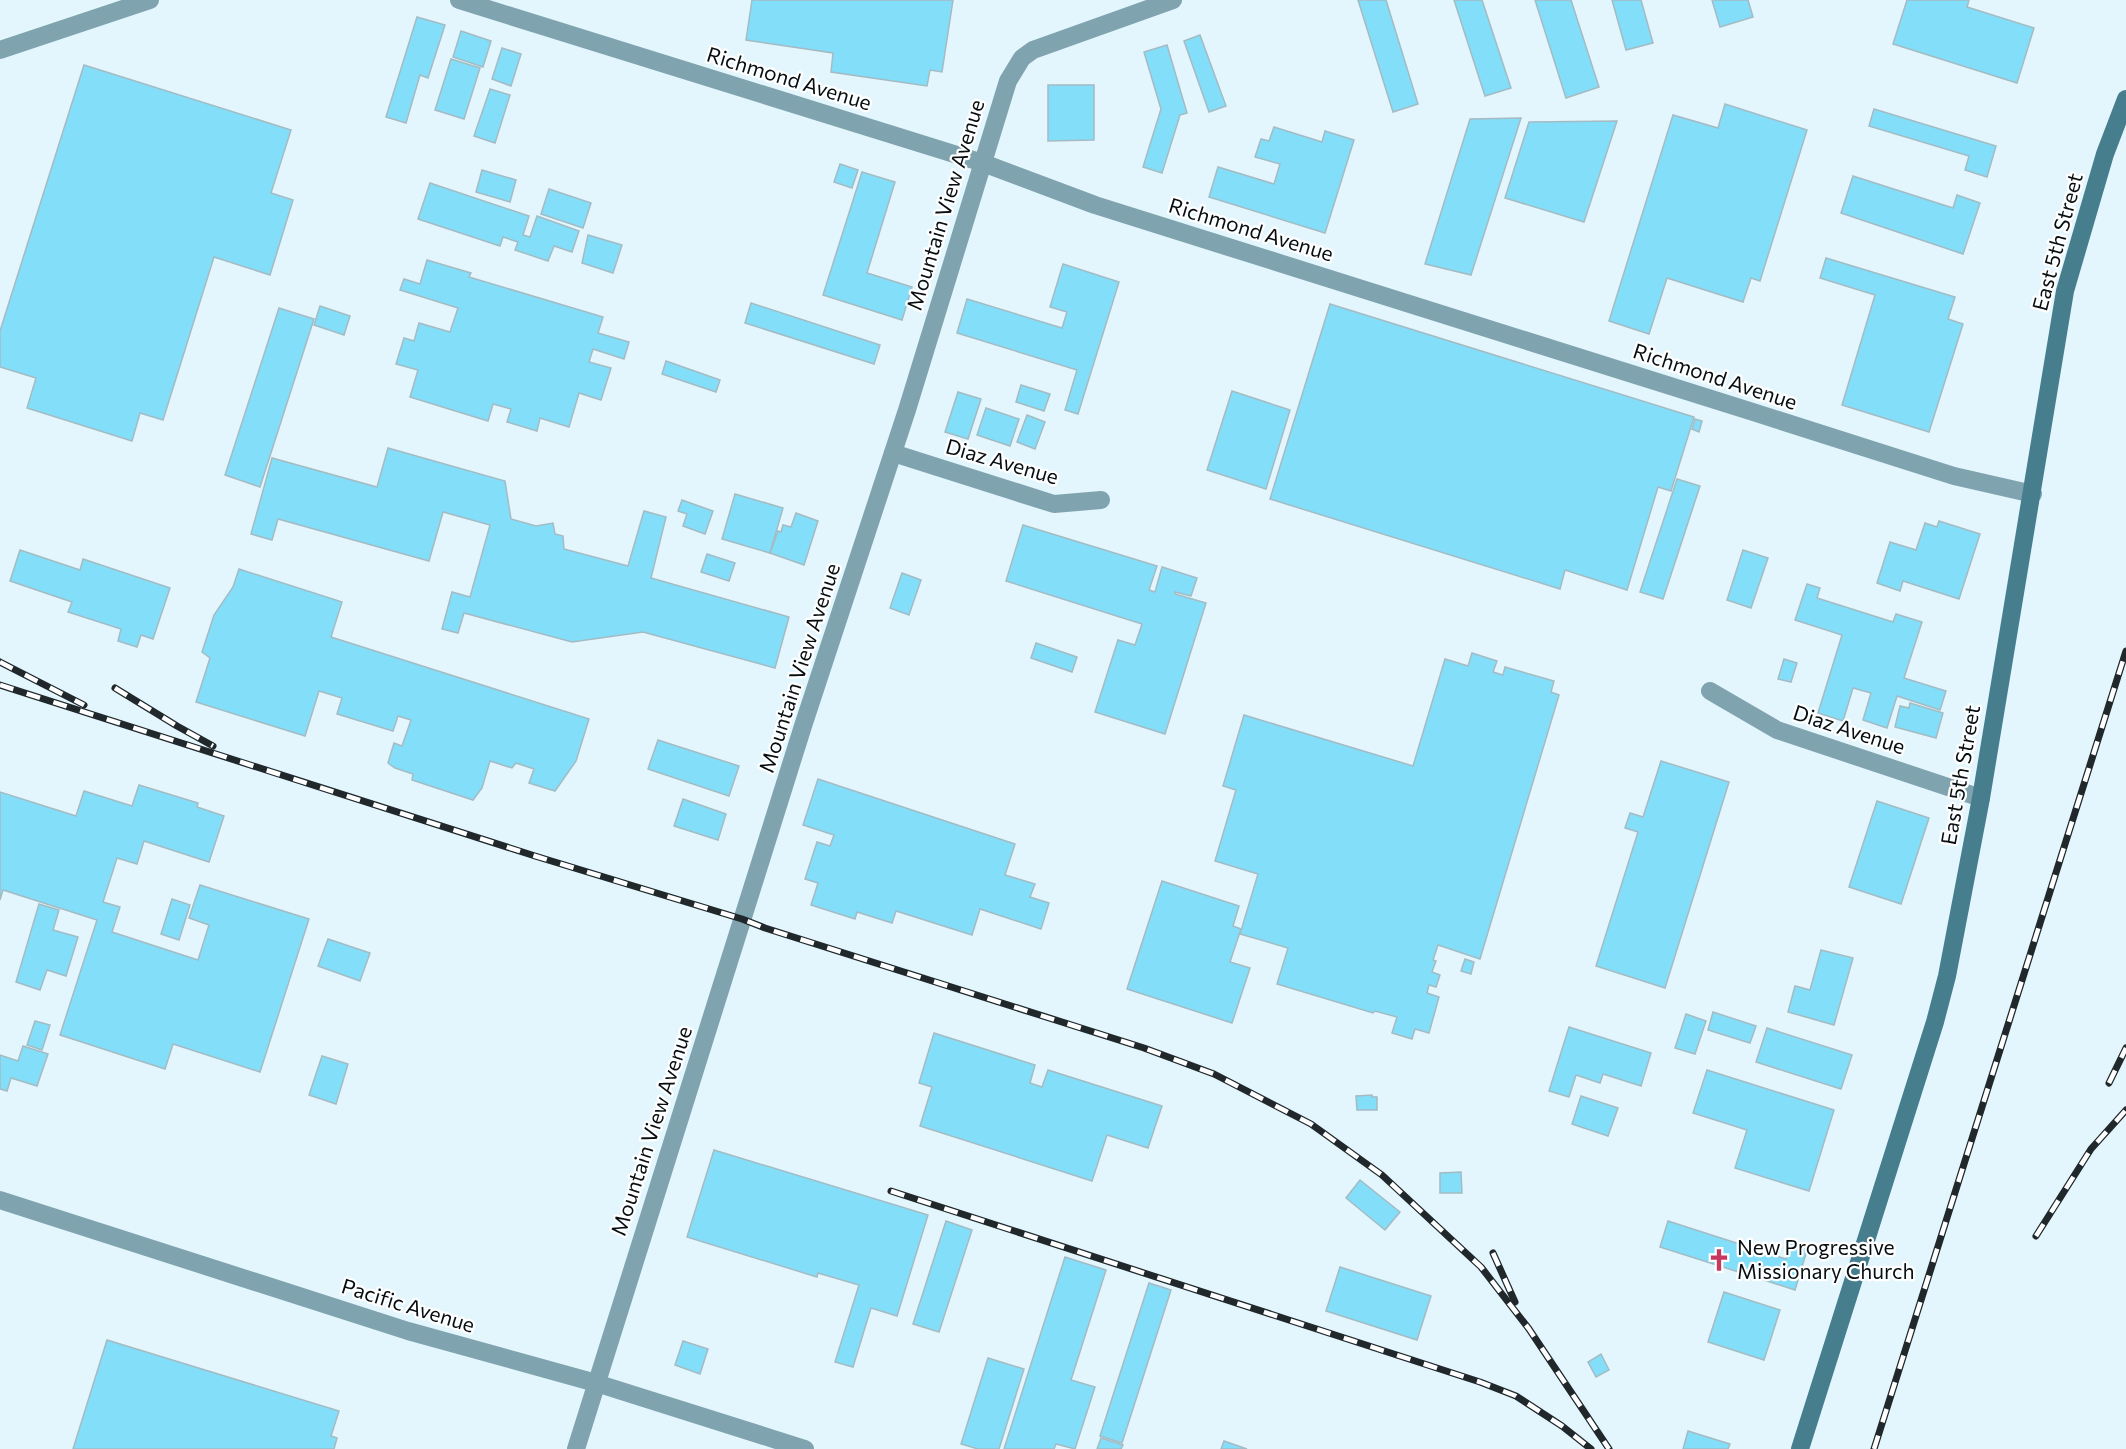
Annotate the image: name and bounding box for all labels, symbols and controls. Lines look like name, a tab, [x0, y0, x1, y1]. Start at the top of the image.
street label: Richmond Avenue	[704, 41, 875, 115]
street label: Mountain View Avenue	[901, 96, 989, 313]
street label: East 5th Street	[2026, 170, 2087, 313]
street label: Richmond Avenue	[1166, 192, 1337, 266]
street label: Richmond Avenue	[1630, 337, 1801, 414]
street label: Diaz Avenue	[943, 433, 1062, 489]
street label: Mountain View Avenue	[753, 560, 844, 775]
street label: Diaz Avenue	[1790, 699, 1909, 758]
street label: East 5th Street	[1935, 703, 1984, 847]
street label: Mountain View Avenue	[605, 1023, 696, 1238]
place label: New Progressive Missionary Church	[1737, 1234, 1914, 1283]
church icon: New Progressive Missionary Church	[1706, 1247, 1732, 1273]
street label: Pacific Avenue	[339, 1272, 478, 1337]

